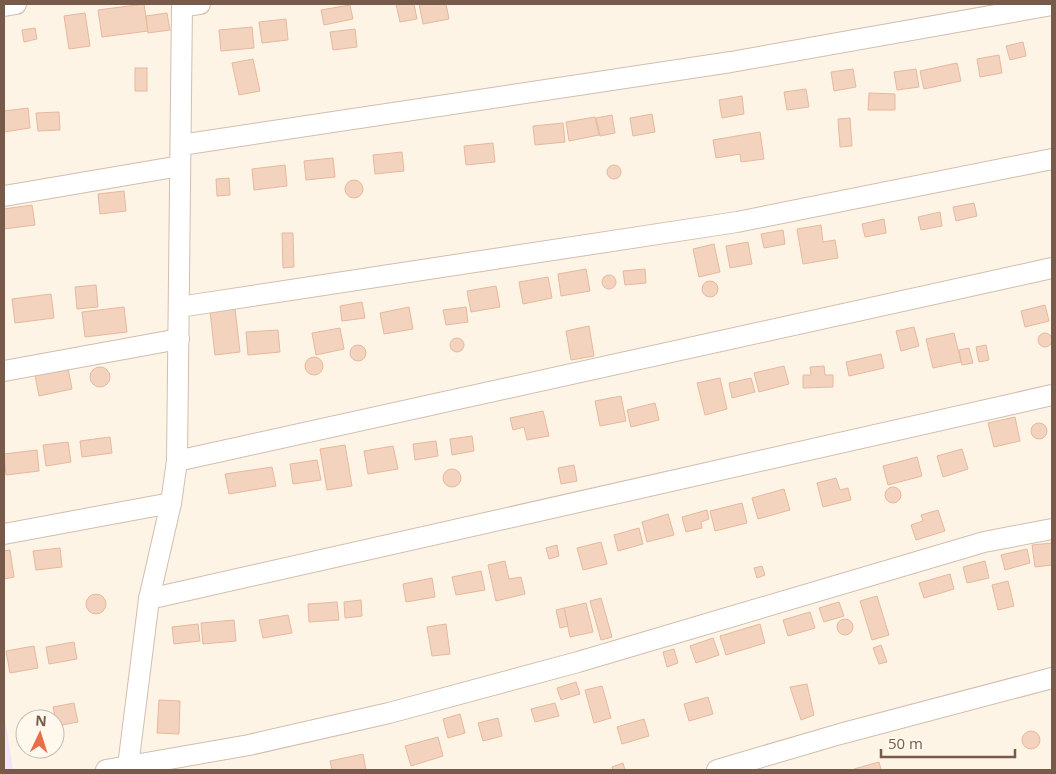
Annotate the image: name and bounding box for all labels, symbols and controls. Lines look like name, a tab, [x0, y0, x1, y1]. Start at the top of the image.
north arrow	[15, 709, 65, 759]
text: N	[35, 711, 47, 730]
scale bar	[881, 726, 1015, 758]
text: 50 m	[888, 733, 923, 753]

